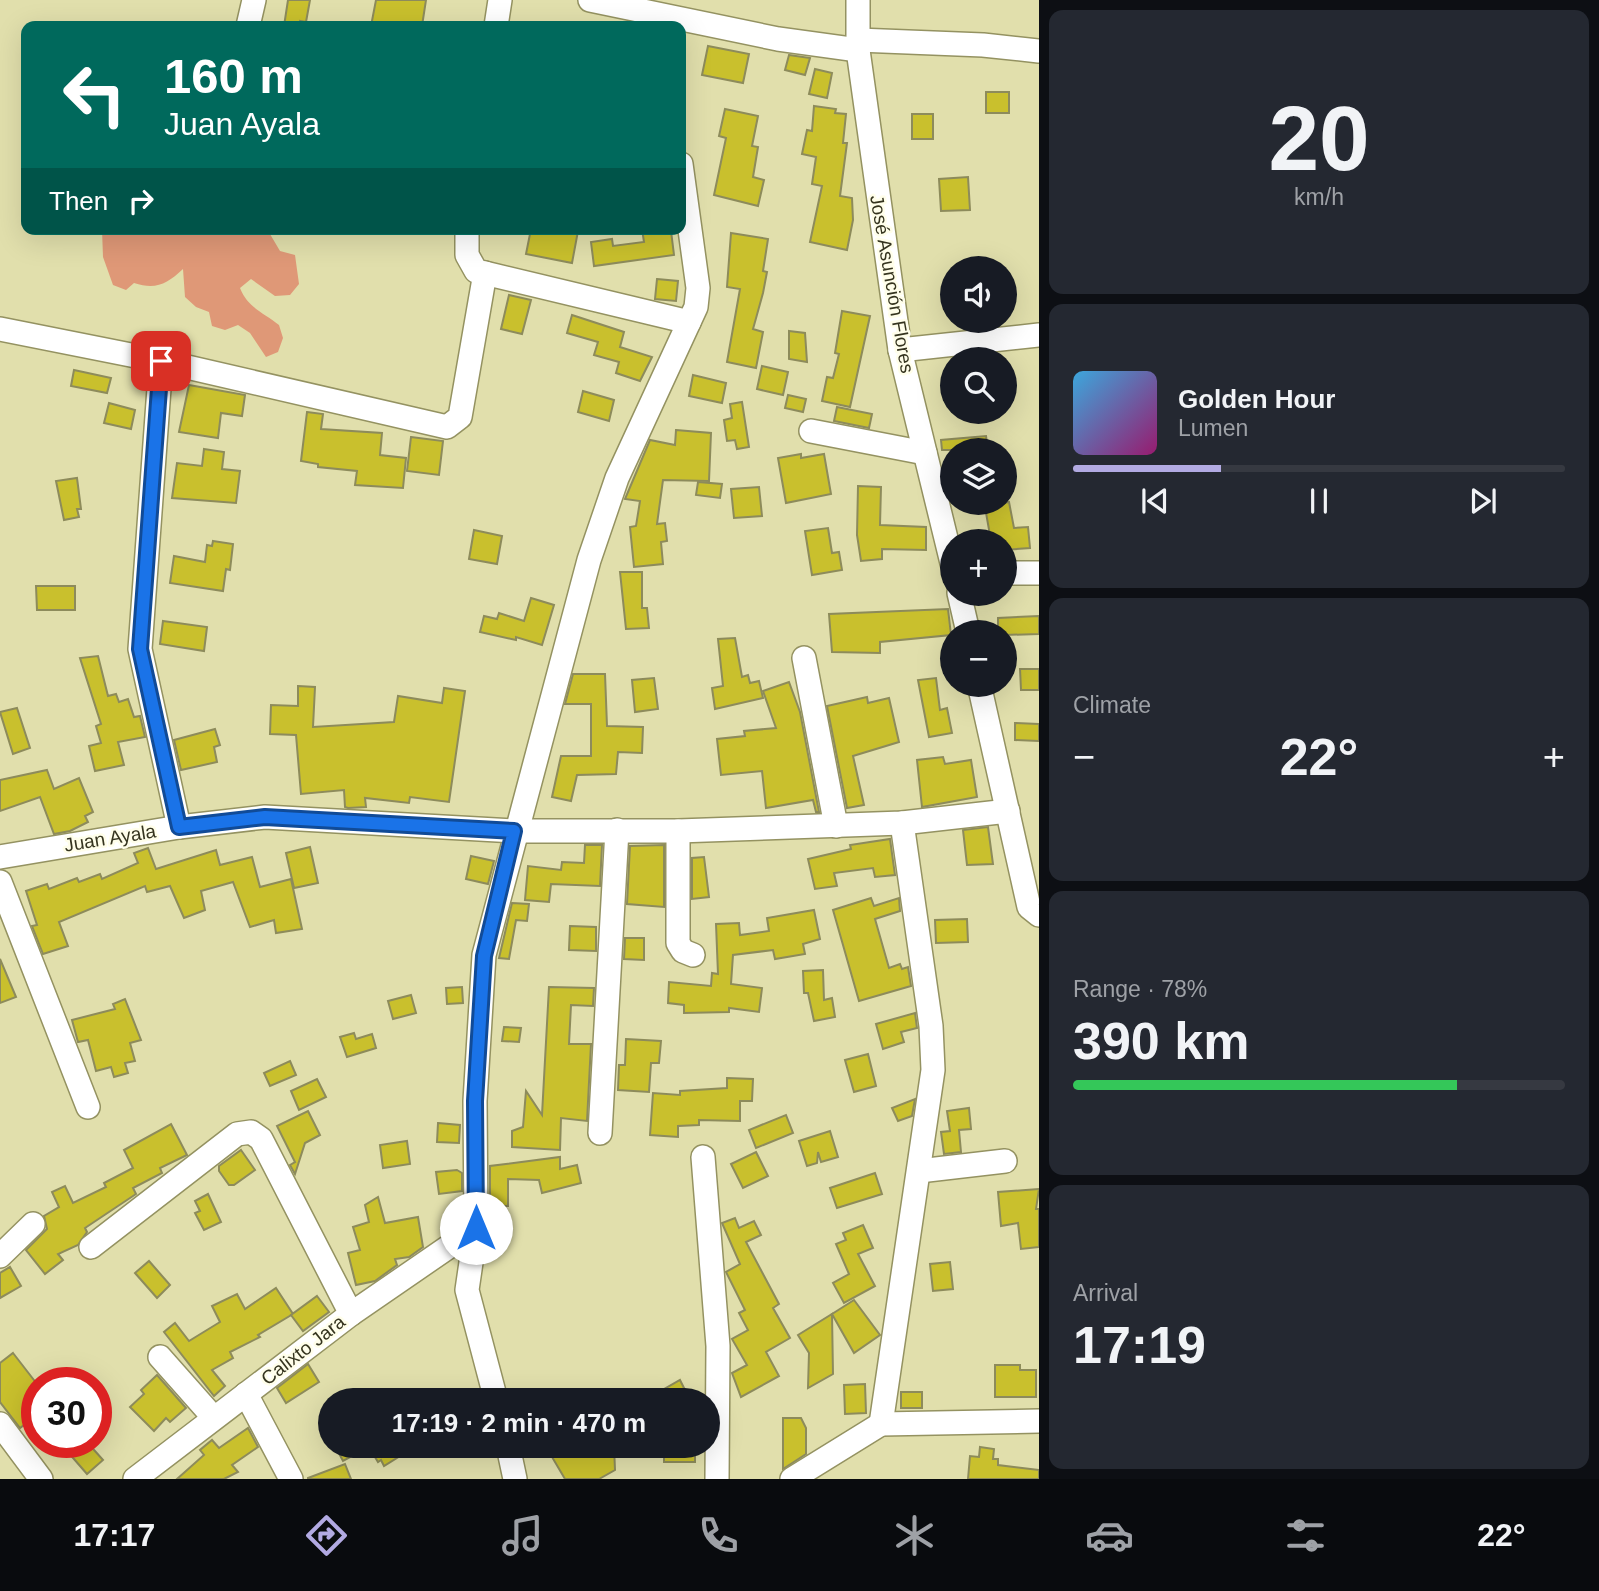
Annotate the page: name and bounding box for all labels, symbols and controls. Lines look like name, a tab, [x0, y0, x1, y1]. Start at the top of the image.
icon: left	[49, 49, 140, 140]
text: 160 m	[164, 49, 303, 103]
text: 20	[1268, 88, 1370, 189]
text: Juan Ayala	[164, 106, 320, 142]
icon: right	[122, 182, 160, 220]
text: km/h	[1294, 184, 1344, 210]
text: Then	[49, 186, 108, 216]
street label: José Asunción Flores	[866, 193, 918, 375]
map controls	[940, 256, 1017, 697]
button: sound	[940, 256, 1017, 333]
pin	[131, 331, 191, 391]
icon: arrive	[142, 342, 180, 380]
button: search	[940, 347, 1017, 424]
text: Golden Hour	[1178, 384, 1335, 414]
text: Lumen	[1178, 415, 1248, 441]
button: layers	[940, 438, 1017, 515]
icon: previous	[1136, 482, 1174, 520]
icon: pause	[1300, 482, 1338, 520]
icon: next	[1464, 482, 1502, 520]
button: +	[940, 529, 1017, 606]
button: −	[940, 620, 1017, 697]
text: Climate	[1073, 692, 1151, 718]
text: 22°	[1280, 728, 1358, 786]
text: −	[1073, 736, 1095, 778]
text: +	[1543, 736, 1565, 778]
street label: Juan Ayala	[63, 820, 158, 856]
text: Range · 78%	[1073, 976, 1207, 1002]
text: 390 km	[1073, 1012, 1249, 1070]
position arrow	[439, 1191, 513, 1265]
text: Arrival	[1073, 1280, 1138, 1306]
street label: Calixto Jara	[257, 1311, 349, 1389]
text: 17:19	[1073, 1316, 1206, 1374]
speed limit sign: 30	[21, 1367, 112, 1458]
text: 17:19 · 2 min · 470 m	[392, 1408, 646, 1438]
icon: directions	[302, 1511, 351, 1560]
icon: music	[498, 1511, 547, 1560]
icon: phone	[694, 1511, 743, 1560]
icon: climate	[890, 1511, 939, 1560]
icon: car	[1085, 1511, 1134, 1560]
icon: filters	[1281, 1511, 1330, 1560]
text: 17:17	[73, 1517, 155, 1553]
text: 22°	[1477, 1517, 1526, 1553]

